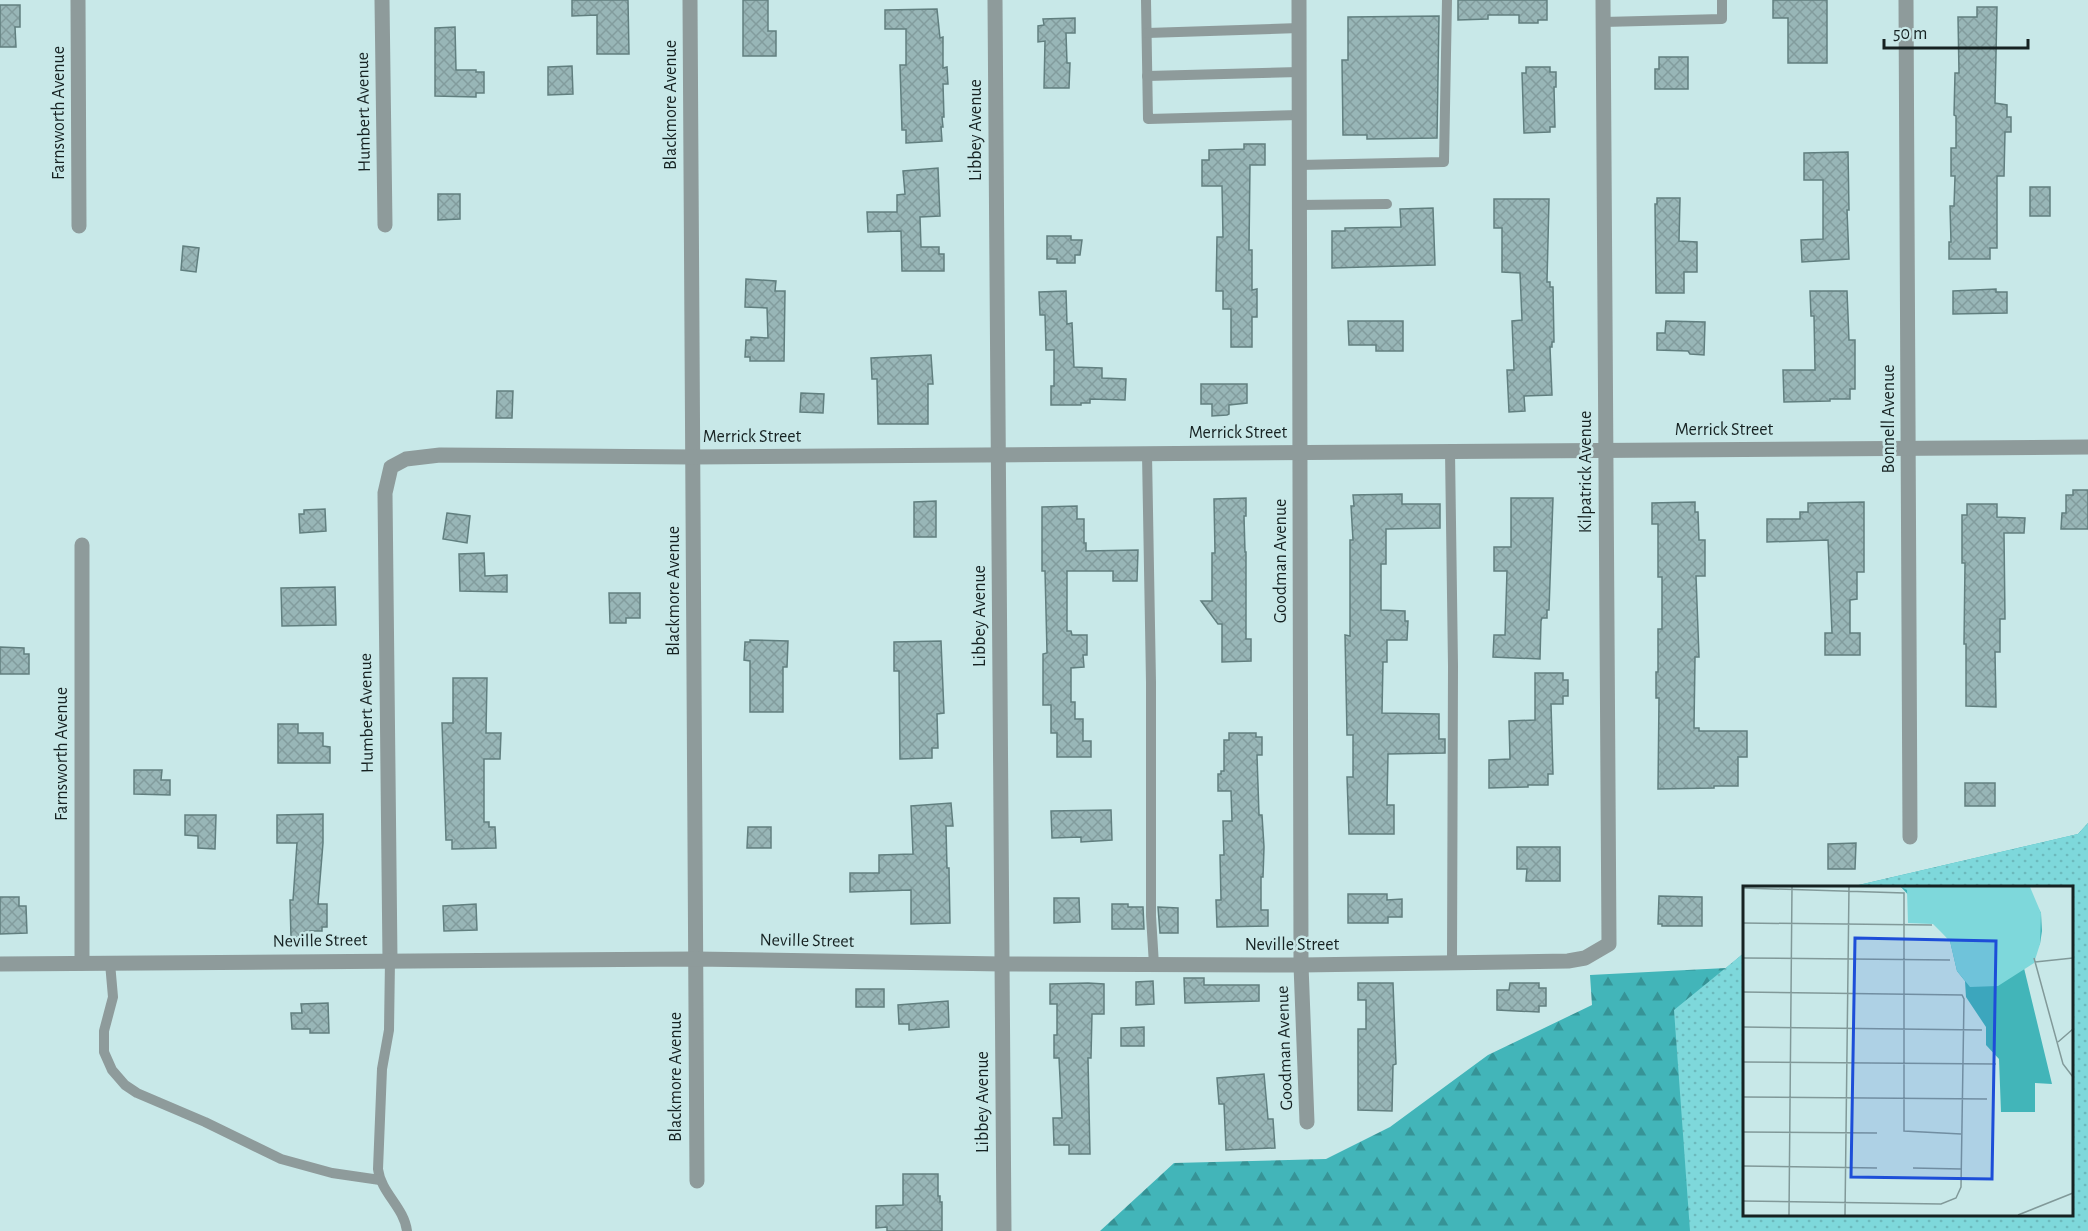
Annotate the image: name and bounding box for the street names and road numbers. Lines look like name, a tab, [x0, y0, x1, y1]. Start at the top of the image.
street label: Blackmore Avenue	[662, 40, 680, 170]
street label: Farnsworth Avenue	[50, 46, 68, 180]
street label: Humbert Avenue	[354, 52, 374, 172]
street label: Libbey Avenue	[967, 79, 985, 181]
street label: Bonnell Avenue	[1880, 364, 1898, 474]
street label: Kilpatrick Avenue	[1577, 411, 1595, 533]
street label: Merrick Street	[1675, 421, 1774, 439]
street label: Merrick Street	[1189, 424, 1288, 442]
street label: Merrick Street	[703, 428, 802, 446]
street label: Goodman Avenue	[1272, 499, 1290, 623]
street label: Blackmore Avenue	[665, 526, 683, 656]
street label: Libbey Avenue	[971, 565, 989, 667]
street label: Humbert Avenue	[357, 653, 377, 773]
street label: Farnsworth Avenue	[53, 687, 71, 821]
street label: Neville Street	[272, 931, 368, 951]
street label: Neville Street	[759, 931, 855, 951]
street label: Neville Street	[1245, 936, 1340, 954]
street label: Goodman Avenue	[1274, 985, 1296, 1111]
street label: Blackmore Avenue	[667, 1012, 685, 1142]
street label: Libbey Avenue	[974, 1051, 992, 1153]

